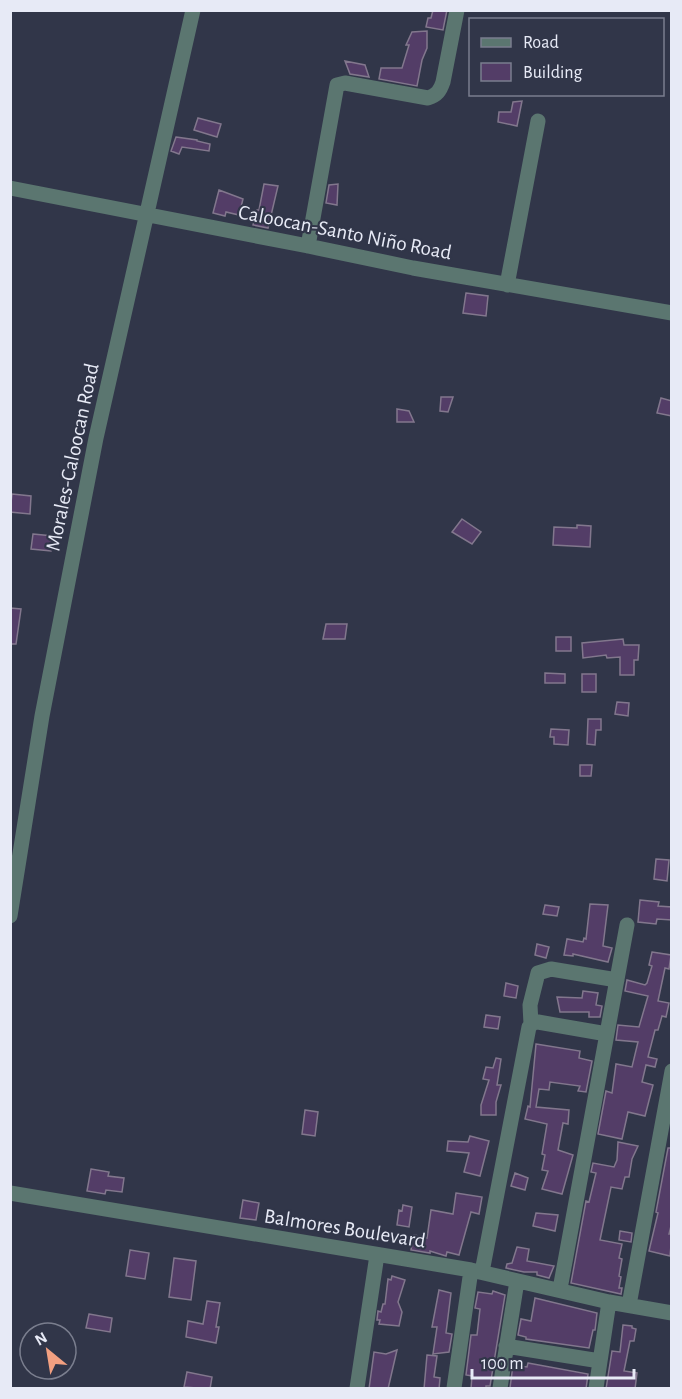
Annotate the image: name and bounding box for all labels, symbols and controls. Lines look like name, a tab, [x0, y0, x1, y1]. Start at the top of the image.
legend	[469, 18, 664, 96]
text: Road	[523, 34, 559, 52]
text: Building	[523, 64, 583, 82]
street label: Caloocan-Santo Niño Road	[236, 201, 453, 264]
street label: Morales-Caloocan Road	[42, 361, 103, 553]
street label: Balmores Boulevard	[263, 1205, 427, 1252]
north arrow	[18, 1321, 78, 1381]
text: N	[32, 1329, 50, 1349]
scale bar	[472, 1342, 634, 1380]
text: 100 m	[481, 1355, 524, 1373]

